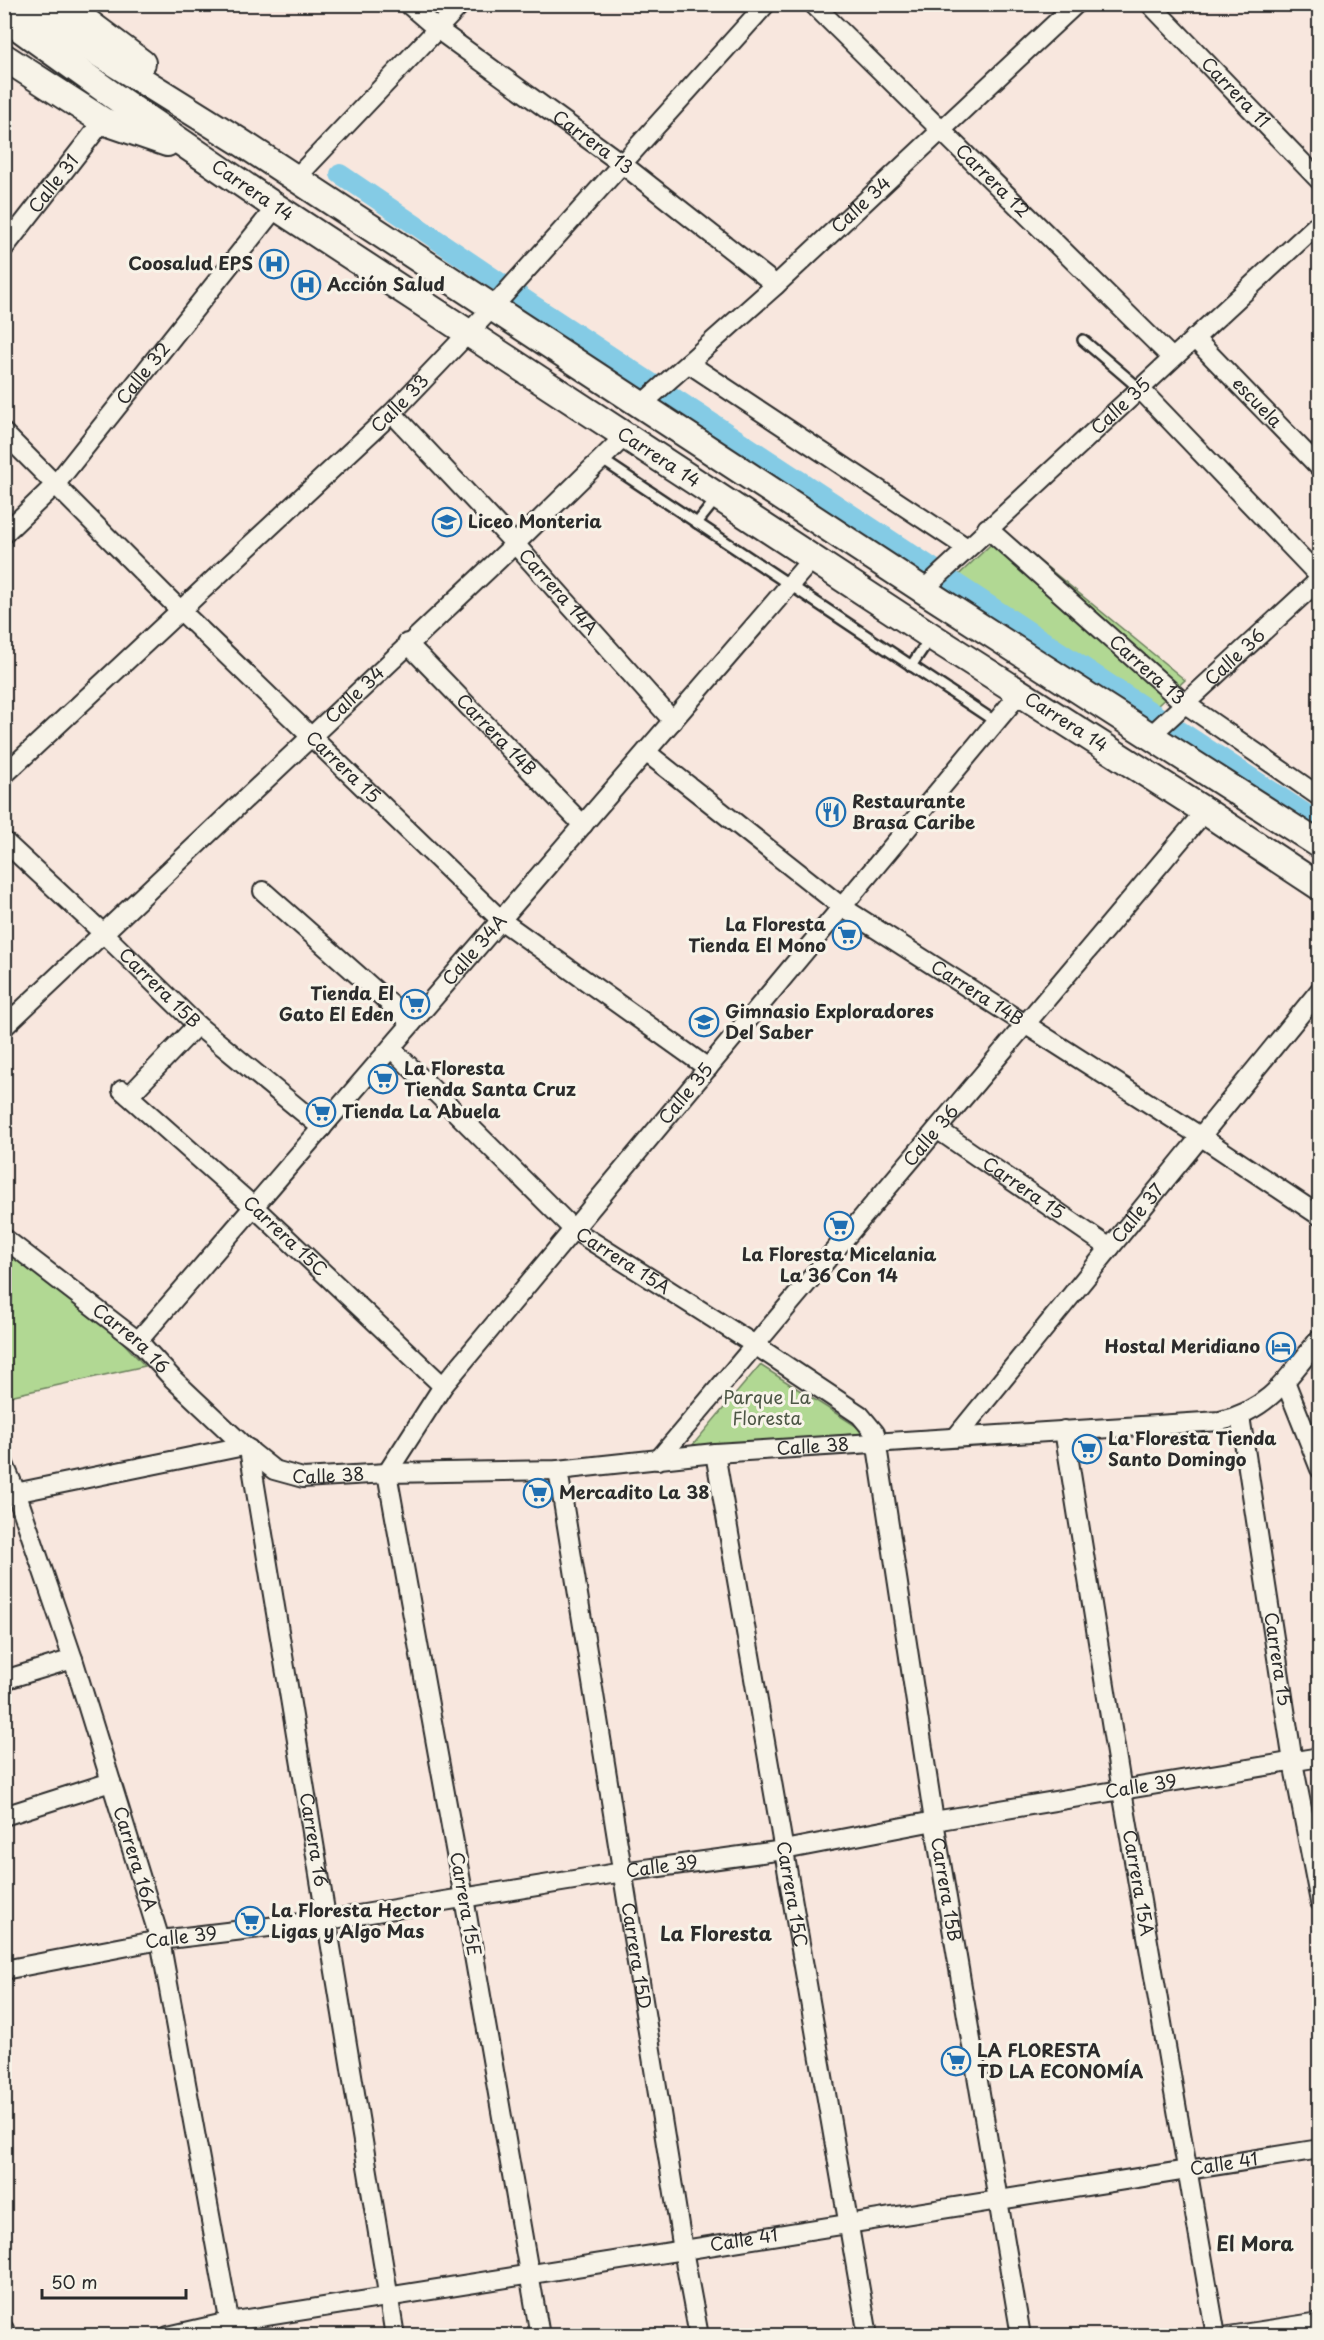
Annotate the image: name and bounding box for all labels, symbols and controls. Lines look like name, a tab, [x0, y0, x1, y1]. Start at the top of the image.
street label: Carrera 11	[1196, 50, 1277, 133]
street label: Carrera 13	[548, 103, 640, 180]
street label: Carrera 12	[950, 137, 1037, 223]
street label: Calle 31	[21, 148, 84, 218]
street label: Carrera 14	[207, 152, 300, 227]
street label: Calle 34	[824, 169, 896, 239]
hospital icon: Coosalud EPS	[258, 248, 290, 280]
place label: Coosalud EPS	[128, 249, 253, 276]
hospital icon: Acción Salud	[290, 269, 322, 301]
place label: Acción Salud	[326, 270, 445, 297]
street label: Calle 32	[109, 335, 176, 410]
street label: Calle 33	[364, 367, 434, 438]
street label: escuela	[1226, 370, 1290, 434]
street label: Calle 35	[1084, 371, 1156, 440]
street label: Carrera 14	[612, 419, 706, 493]
school or university icon: Liceo Monteria	[431, 506, 463, 538]
place label: Liceo Monteria	[468, 507, 602, 534]
street label: Carrera 14A	[513, 542, 605, 640]
street label: Calle 36	[1198, 621, 1271, 691]
street label: Carrera 13	[1104, 628, 1192, 710]
street label: Calle 34	[318, 659, 390, 729]
street label: Carrera 14	[1020, 684, 1114, 758]
street label: Carrera 14B	[451, 687, 543, 781]
street label: Carrera 15	[300, 724, 387, 809]
place label: Restaurante Brasa Caribe	[852, 787, 975, 835]
restaurant icon: Restaurante Brasa Caribe	[815, 796, 847, 828]
street label: Calle 34A	[435, 908, 512, 991]
place label: La Floresta Tienda El Mono	[688, 910, 826, 958]
supermarket icon: La Floresta Tienda El Mono	[831, 919, 863, 951]
street label: Carrera 15B	[113, 941, 207, 1034]
street label: Carrera 14B	[926, 952, 1029, 1032]
place label: Tienda El Gato El Eden	[279, 979, 394, 1027]
supermarket icon: Tienda El Gato El Eden	[399, 988, 431, 1020]
place label: Gimnasio Exploradores Del Saber	[725, 997, 934, 1045]
school or university icon: Gimnasio Exploradores Del Saber	[688, 1006, 720, 1038]
place label: La Floresta Tienda Santa Cruz	[404, 1054, 576, 1102]
street label: Calle 35	[651, 1056, 719, 1130]
supermarket icon: La Floresta Tienda Santa Cruz	[367, 1063, 399, 1095]
supermarket icon: Tienda La Abuela	[305, 1096, 337, 1128]
place label: Tienda La Abuela	[342, 1097, 501, 1124]
street label: Calle 36	[896, 1098, 964, 1172]
street label: Carrera 15	[978, 1149, 1071, 1225]
street label: Calle 37	[1104, 1176, 1170, 1249]
street label: Carrera 15C	[238, 1188, 334, 1282]
supermarket icon: La Floresta Micelania La 36 Con 14	[823, 1210, 855, 1242]
street label: Carrera 15A	[571, 1220, 676, 1300]
place label: La Floresta Micelania La 36 Con 14	[742, 1240, 936, 1288]
street label: Carrera 16	[87, 1296, 177, 1379]
hotel icon: Hostal Meridiano	[1265, 1331, 1297, 1363]
place label: Hostal Meridiano	[1105, 1332, 1260, 1359]
park label: Parque La Floresta	[723, 1383, 811, 1431]
place label: La Floresta Tienda Santo Domingo	[1108, 1424, 1277, 1472]
street label: Calle 38	[776, 1430, 850, 1461]
supermarket icon: La Floresta Tienda Santo Domingo	[1071, 1433, 1103, 1465]
street label: Calle 38	[289, 1459, 365, 1490]
supermarket icon: Mercadito La 38	[522, 1477, 554, 1509]
place label: Mercadito La 38	[559, 1478, 710, 1505]
street label: Carrera 15	[1258, 1610, 1299, 1708]
street label: Calle 39	[1103, 1766, 1179, 1804]
street label: Carrera 16	[294, 1790, 336, 1889]
street label: Carrera 16A	[107, 1802, 165, 1914]
street label: Carrera 15A	[1117, 1828, 1162, 1938]
street label: Carrera 15B	[925, 1835, 969, 1943]
street label: Carrera 15C	[771, 1839, 815, 1949]
street label: Calle 39	[624, 1847, 699, 1883]
street label: Carrera 15E	[444, 1850, 489, 1958]
place label: La Floresta Hector Ligas y Algo Mas	[271, 1896, 442, 1944]
street label: Carrera 15D	[615, 1900, 659, 2011]
supermarket icon: La Floresta Hector Ligas y Algo Mas	[234, 1905, 266, 1937]
street label: Calle 39	[142, 1918, 218, 1955]
district label: La Floresta	[660, 1918, 772, 1948]
place label: LA FLORESTA TD LA ECONOMÍA	[977, 2036, 1143, 2084]
supermarket icon: LA FLORESTA TD LA ECONOMÍA	[940, 2045, 972, 2077]
street label: Calle 41	[1188, 2144, 1260, 2181]
street label: Calle 41	[708, 2220, 780, 2258]
district label: El Mora	[1216, 2228, 1294, 2258]
scale bar	[42, 2262, 186, 2300]
text: 50 m	[51, 2268, 98, 2295]

